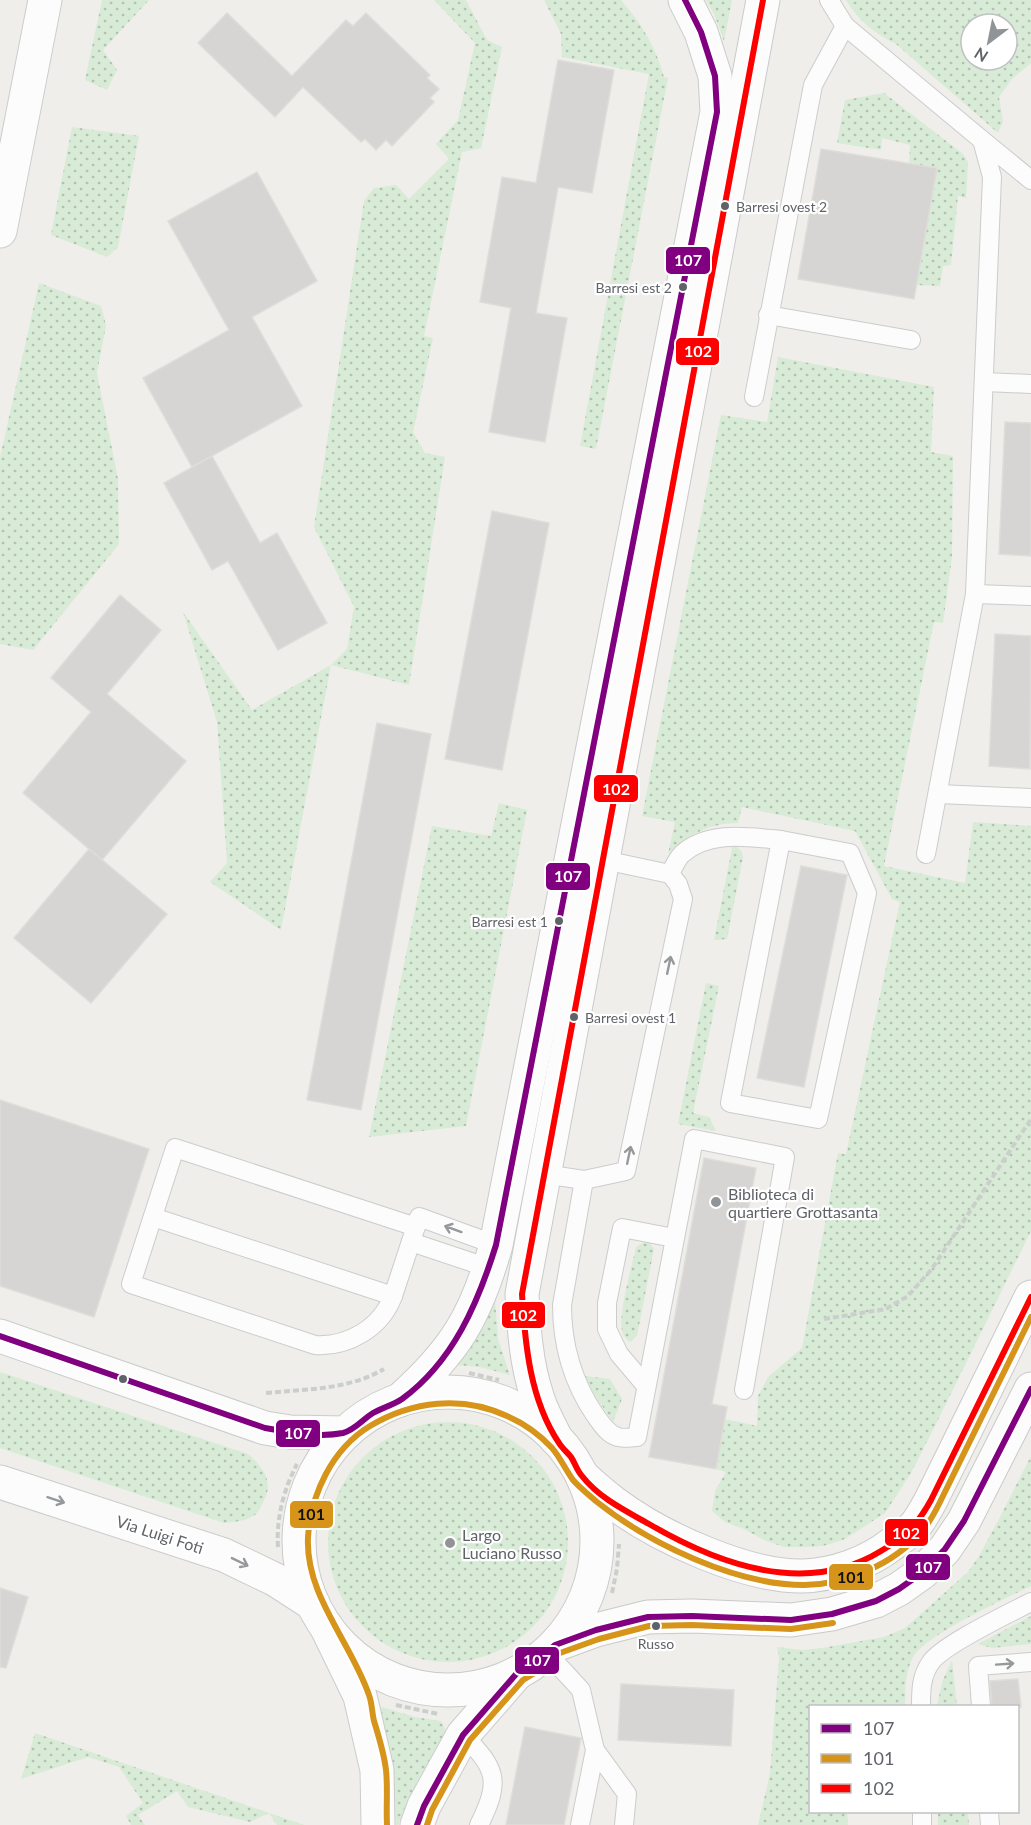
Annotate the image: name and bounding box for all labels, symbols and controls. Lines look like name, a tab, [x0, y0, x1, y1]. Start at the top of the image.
north arrow	[959, 12, 1019, 72]
text: N	[971, 44, 991, 66]
place label: Barresi ovest 2	[736, 198, 827, 215]
marker: Barresi ovest 2	[719, 200, 731, 212]
line badge: 107	[665, 246, 711, 275]
text: 107	[674, 250, 702, 269]
place label: Barresi est 2	[596, 279, 672, 296]
marker: Barresi est 2	[677, 281, 689, 293]
line badge: 102	[675, 337, 720, 366]
text: 102	[684, 341, 712, 360]
line badge: 102	[593, 774, 639, 803]
text: 102	[602, 779, 630, 798]
line badge: 107	[545, 862, 591, 891]
text: 107	[554, 866, 582, 885]
place label: Barresi est 1	[472, 913, 548, 930]
marker: Barresi est 1	[553, 915, 565, 927]
one-way arrow	[664, 955, 675, 975]
place label: Barresi ovest 1	[585, 1009, 676, 1026]
marker: Barresi ovest 1	[568, 1011, 580, 1023]
one-way arrow	[624, 1146, 635, 1166]
place label: Biblioteca di quartiere Grottasanta	[728, 1184, 878, 1221]
marker: Biblioteca di quartiere Grottasanta	[709, 1195, 723, 1209]
one-way arrow	[444, 1222, 463, 1233]
line badge: 102	[501, 1301, 546, 1329]
text: 102	[509, 1305, 537, 1324]
unlabelled marker	[117, 1373, 129, 1385]
line badge: 107	[275, 1419, 321, 1448]
text: 107	[284, 1423, 312, 1442]
one-way arrow	[46, 1495, 65, 1506]
line badge: 101	[289, 1500, 334, 1529]
text: 101	[297, 1504, 325, 1523]
street label: Via Luigi Foti	[114, 1511, 206, 1557]
line badge: 102	[884, 1518, 929, 1547]
text: 102	[892, 1523, 920, 1542]
place label: Largo Luciano Russo	[462, 1525, 562, 1562]
marker: Largo Luciano Russo	[443, 1536, 457, 1550]
line badge: 107	[905, 1553, 951, 1581]
one-way arrow	[231, 1557, 249, 1569]
text: 107	[914, 1557, 942, 1576]
line badge: 101	[828, 1563, 874, 1591]
text: 101	[837, 1567, 865, 1586]
marker: Russo	[650, 1620, 662, 1632]
place label: Russo	[638, 1635, 674, 1652]
line badge: 107	[514, 1646, 560, 1675]
text: 107	[523, 1650, 551, 1669]
one-way arrow	[994, 1658, 1014, 1669]
legend	[809, 1705, 1019, 1813]
text: 107	[863, 1717, 894, 1739]
text: 101	[863, 1747, 894, 1769]
text: 102	[863, 1777, 894, 1799]

